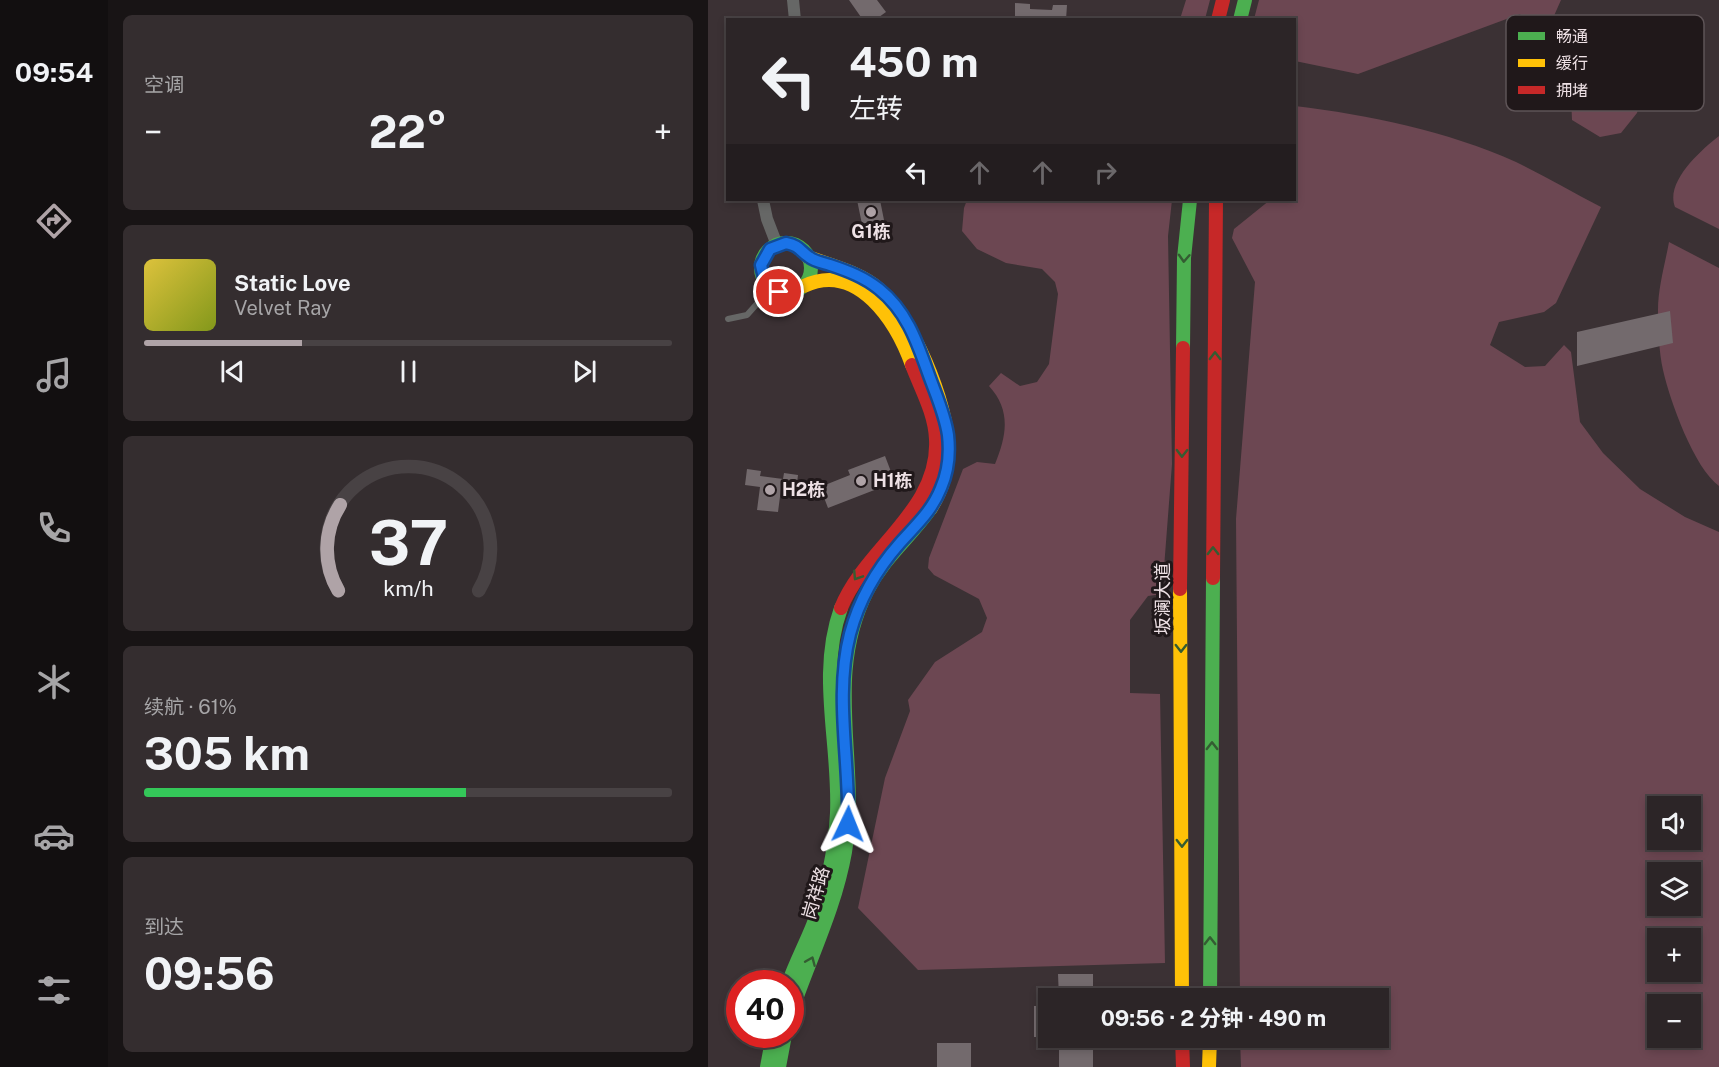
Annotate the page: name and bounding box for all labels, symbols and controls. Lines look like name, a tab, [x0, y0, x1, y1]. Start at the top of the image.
legend	[1506, 15, 1704, 111]
text: 畅通	[1556, 27, 1588, 46]
text: 450 m	[849, 37, 979, 86]
icon: left	[750, 42, 828, 120]
text: 缓行	[1556, 54, 1588, 73]
text: 09:54	[15, 56, 93, 88]
text: 空调	[144, 73, 184, 97]
text: 拥堵	[1556, 81, 1588, 100]
text: 左转	[849, 92, 903, 124]
text: 22°	[369, 105, 447, 158]
text: −	[144, 113, 162, 151]
text: +	[654, 113, 672, 151]
icon: left	[900, 156, 933, 189]
icon: ahead	[963, 156, 996, 189]
icon: ahead	[1026, 156, 1059, 189]
icon: right	[1089, 156, 1122, 189]
icon: directions	[33, 200, 75, 242]
marker: G1栋	[864, 205, 878, 219]
place label: G1栋	[851, 221, 891, 242]
one-way arrow	[1178, 253, 1191, 262]
pin	[753, 266, 804, 317]
text: Static Love	[234, 270, 351, 296]
icon: arrive	[762, 275, 795, 308]
text: Velvet Ray	[234, 296, 332, 320]
one-way arrow	[1209, 351, 1221, 360]
icon: music	[33, 354, 75, 396]
icon: previous	[216, 355, 249, 388]
icon: pause	[392, 355, 425, 388]
icon: next	[568, 355, 601, 388]
one-way arrow	[1176, 448, 1188, 457]
place label: H1栋	[873, 470, 913, 491]
marker: H1栋	[854, 474, 868, 488]
place label: H2栋	[782, 479, 825, 500]
marker: H2栋	[763, 483, 777, 497]
text: 37	[368, 506, 448, 579]
icon: phone	[33, 507, 75, 549]
one-way arrow	[1207, 546, 1219, 555]
street label: 坂澜大道	[1152, 563, 1173, 635]
one-way arrow	[853, 570, 865, 580]
text: km/h	[383, 576, 433, 601]
one-way arrow	[1175, 643, 1187, 652]
icon: climate	[33, 661, 75, 703]
text: 续航 · 61%	[144, 695, 237, 719]
text: 305 km	[144, 727, 310, 780]
one-way arrow	[1206, 741, 1218, 750]
position arrow	[816, 792, 880, 856]
map controls	[1647, 796, 1701, 1048]
button: sound	[1647, 796, 1701, 850]
icon: car	[33, 815, 75, 857]
one-way arrow	[1176, 838, 1188, 847]
button: layers	[1647, 862, 1701, 916]
street label: 岗祥路	[798, 864, 833, 922]
text: 到达	[144, 915, 184, 939]
button: +	[1647, 928, 1701, 982]
one-way arrow	[1204, 936, 1216, 945]
text: 09:56	[144, 947, 275, 1000]
one-way arrow	[803, 956, 815, 967]
icon: filters	[33, 969, 75, 1011]
speed limit sign: 40	[726, 970, 804, 1048]
button: −	[1647, 994, 1701, 1048]
text: 09:56 · 2 分钟 · 490 m	[1101, 1005, 1326, 1031]

